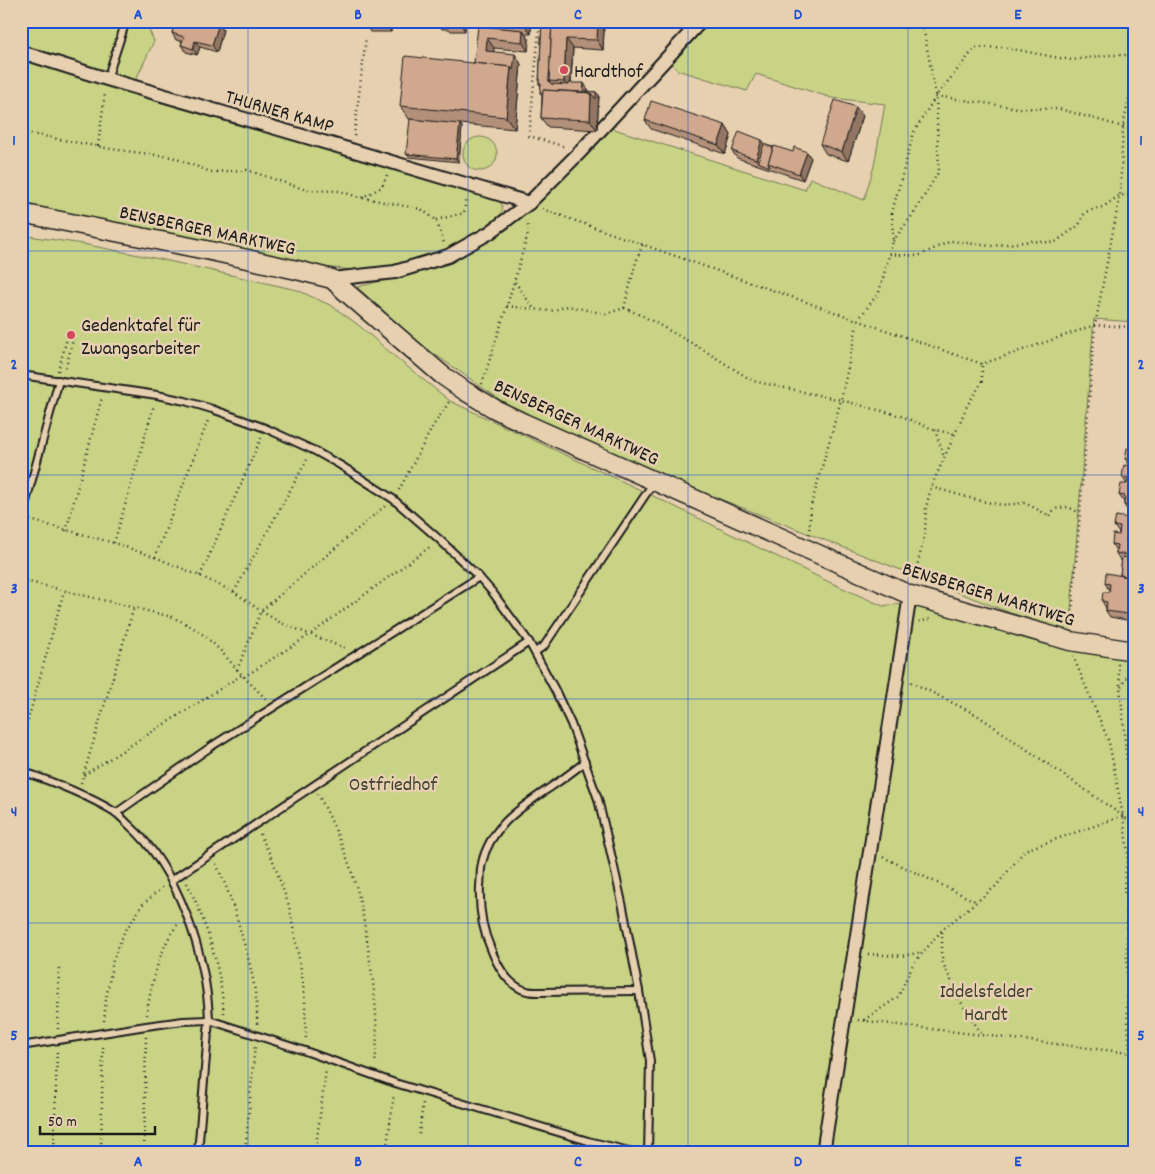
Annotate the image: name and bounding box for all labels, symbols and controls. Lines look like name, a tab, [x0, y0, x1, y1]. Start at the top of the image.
text: A	[134, 4, 143, 27]
text: B	[354, 4, 362, 27]
text: C	[574, 4, 582, 27]
text: D	[794, 4, 803, 27]
text: E	[1014, 4, 1022, 27]
place label: Hardthof	[574, 59, 644, 87]
marker: Hardthof	[558, 64, 570, 76]
street label: THURNER KAMP	[222, 84, 337, 142]
text: 1	[12, 130, 16, 153]
text: 1	[1139, 130, 1143, 153]
street label: BENSBERGER MARKTWEG	[117, 200, 298, 264]
place label: Gedenktafel für Zwangsarbeiter	[81, 313, 201, 364]
marker: Gedenktafel für Zwangsarbeiter	[65, 329, 77, 341]
text: 2	[11, 354, 18, 377]
text: 2	[1138, 354, 1145, 377]
street label: BENSBERGER MARKTWEG	[489, 373, 663, 474]
street label: BENSBERGER MARKTWEG	[898, 556, 1078, 635]
text: 3	[10, 578, 18, 601]
text: 3	[1137, 578, 1145, 601]
park label: Ostfriedhof	[349, 772, 438, 800]
text: 4	[11, 801, 17, 824]
text: 4	[1138, 801, 1144, 824]
park label: Iddelsfelder Hardt	[939, 979, 1033, 1030]
text: 5	[10, 1025, 18, 1048]
text: 5	[1137, 1025, 1145, 1048]
scale bar	[40, 1104, 155, 1136]
text: 50 m	[48, 1112, 77, 1134]
text: A	[134, 1151, 143, 1174]
text: B	[354, 1151, 362, 1174]
text: C	[574, 1151, 582, 1174]
text: D	[794, 1151, 803, 1174]
text: E	[1014, 1151, 1022, 1174]

